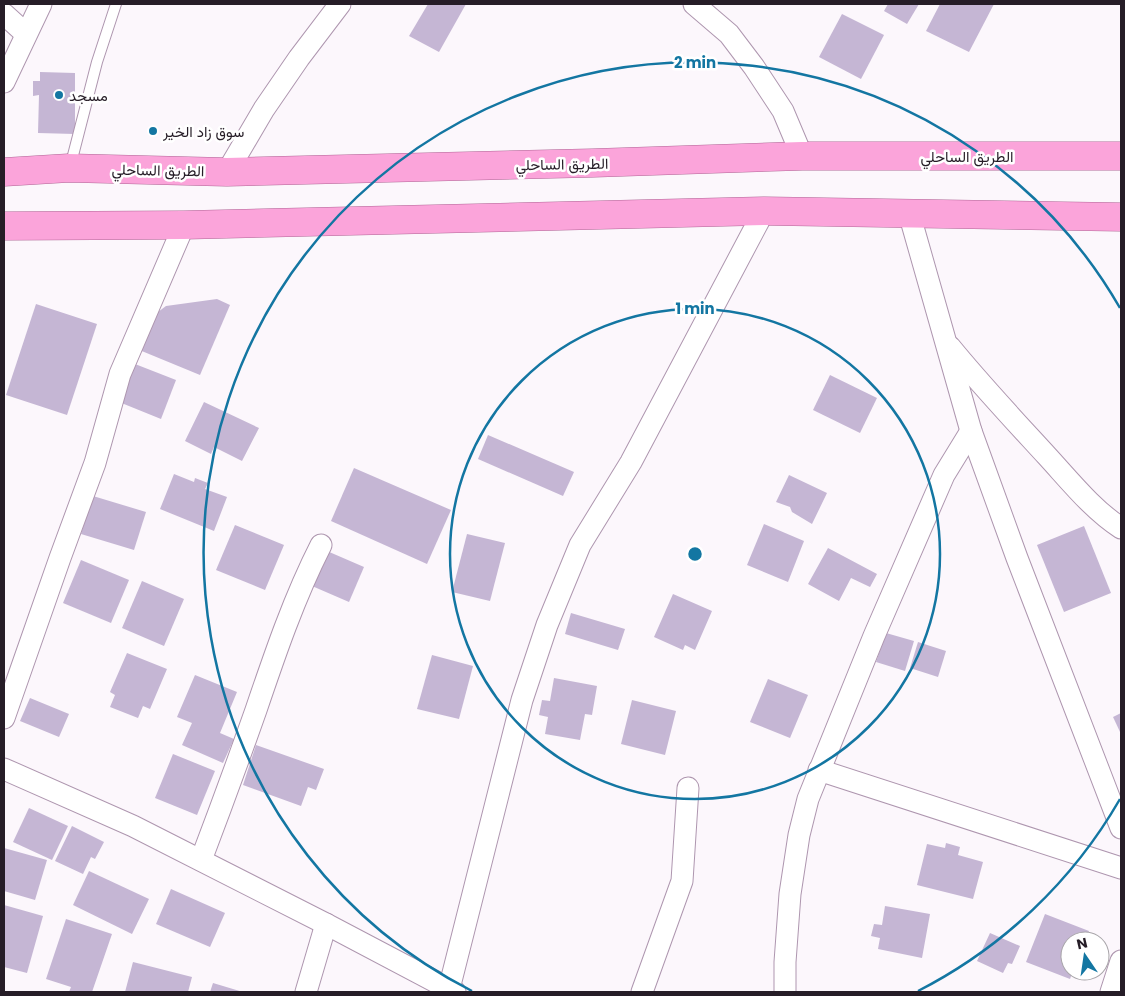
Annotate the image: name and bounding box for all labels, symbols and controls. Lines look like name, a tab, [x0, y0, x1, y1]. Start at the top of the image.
text: 2 min	[674, 52, 716, 73]
place label: مسجد	[69, 85, 108, 106]
marker: مسجد	[53, 89, 65, 101]
place label: سوق زاد الخير	[162, 121, 245, 142]
marker: سوق زاد الخير	[147, 125, 159, 137]
street label: الطريق الساحلي	[921, 146, 1013, 170]
street label: الطريق الساحلي	[515, 153, 609, 178]
street label: الطريق الساحلي	[111, 159, 205, 184]
text: 1 min	[675, 298, 715, 319]
centre of rings	[686, 545, 704, 563]
north arrow	[1060, 931, 1110, 981]
text: N	[1075, 932, 1089, 954]

